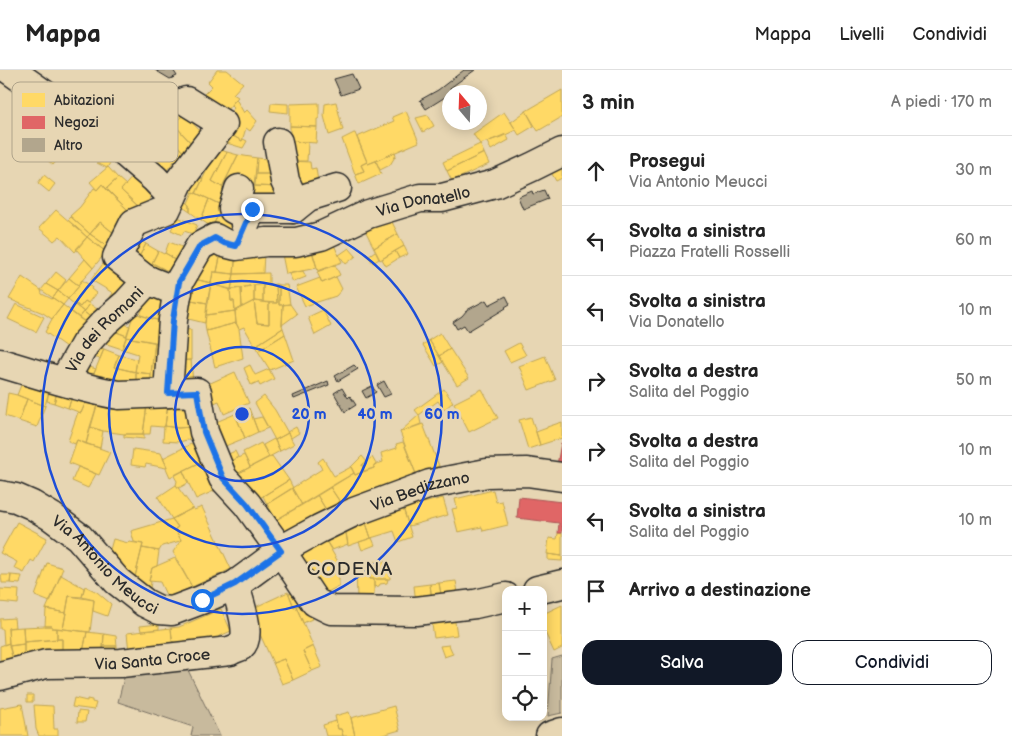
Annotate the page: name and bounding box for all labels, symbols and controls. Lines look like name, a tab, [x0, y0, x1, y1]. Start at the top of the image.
text: Mappa	[25, 20, 101, 49]
text: Mappa	[754, 24, 811, 45]
text: Livelli	[839, 24, 885, 45]
text: Condividi	[913, 24, 987, 45]
legend	[12, 82, 178, 162]
north arrow	[442, 85, 487, 130]
text: 3 min	[582, 90, 635, 115]
text: Abitazioni	[54, 92, 115, 109]
text: A piedi · 170 m	[891, 93, 992, 112]
text: Negozi	[54, 114, 99, 131]
text: Altro	[54, 137, 83, 154]
text: Prosegui	[629, 150, 705, 173]
icon: ahead	[582, 157, 610, 185]
text: 30 m	[955, 161, 992, 180]
text: Via Antonio Meucci	[629, 173, 767, 192]
street label: Via Donatello	[375, 183, 472, 222]
route end	[241, 198, 264, 221]
text: Svolta a sinistra	[629, 220, 766, 243]
icon: left	[582, 227, 610, 255]
text: 60 m	[955, 231, 992, 250]
text: Piazza Fratelli Rosselli	[629, 243, 790, 262]
street label: Via dei Romani	[63, 283, 148, 377]
text: Svolta a sinistra	[629, 290, 766, 313]
icon: left	[582, 297, 610, 325]
text: 10 m	[959, 301, 992, 320]
text: Via Donatello	[629, 313, 725, 332]
text: Svolta a destra	[629, 360, 759, 383]
icon: right	[582, 367, 610, 395]
text: 50 m	[956, 371, 992, 390]
text: Salita del Poggio	[629, 383, 749, 402]
centre of rings	[233, 405, 251, 423]
text: 20 m	[292, 405, 327, 424]
text: 40 m	[357, 405, 393, 424]
text: 60 m	[424, 405, 460, 424]
text: Svolta a destra	[629, 430, 759, 453]
icon: right	[582, 437, 610, 465]
text: 10 m	[959, 441, 992, 460]
text: Salita del Poggio	[629, 453, 749, 472]
street label: Via Bedizzano	[368, 469, 471, 516]
text: Svolta a sinistra	[629, 500, 766, 523]
icon: left	[582, 507, 610, 535]
text: 10 m	[959, 511, 992, 530]
street label: Via Antonio Meucci	[48, 512, 161, 619]
text: Salita del Poggio	[629, 523, 749, 542]
district label: CODENA	[307, 558, 393, 581]
icon: arrive	[582, 577, 610, 605]
text: Arrivo a destinazione	[629, 579, 811, 602]
map controls	[502, 586, 547, 721]
button: +	[502, 586, 547, 631]
route start	[191, 589, 214, 612]
button: −	[502, 631, 547, 676]
button: Salva	[582, 640, 782, 685]
button: Condividi	[792, 640, 992, 685]
street label: Via Santa Croce	[94, 645, 212, 674]
button: locate	[502, 676, 547, 721]

